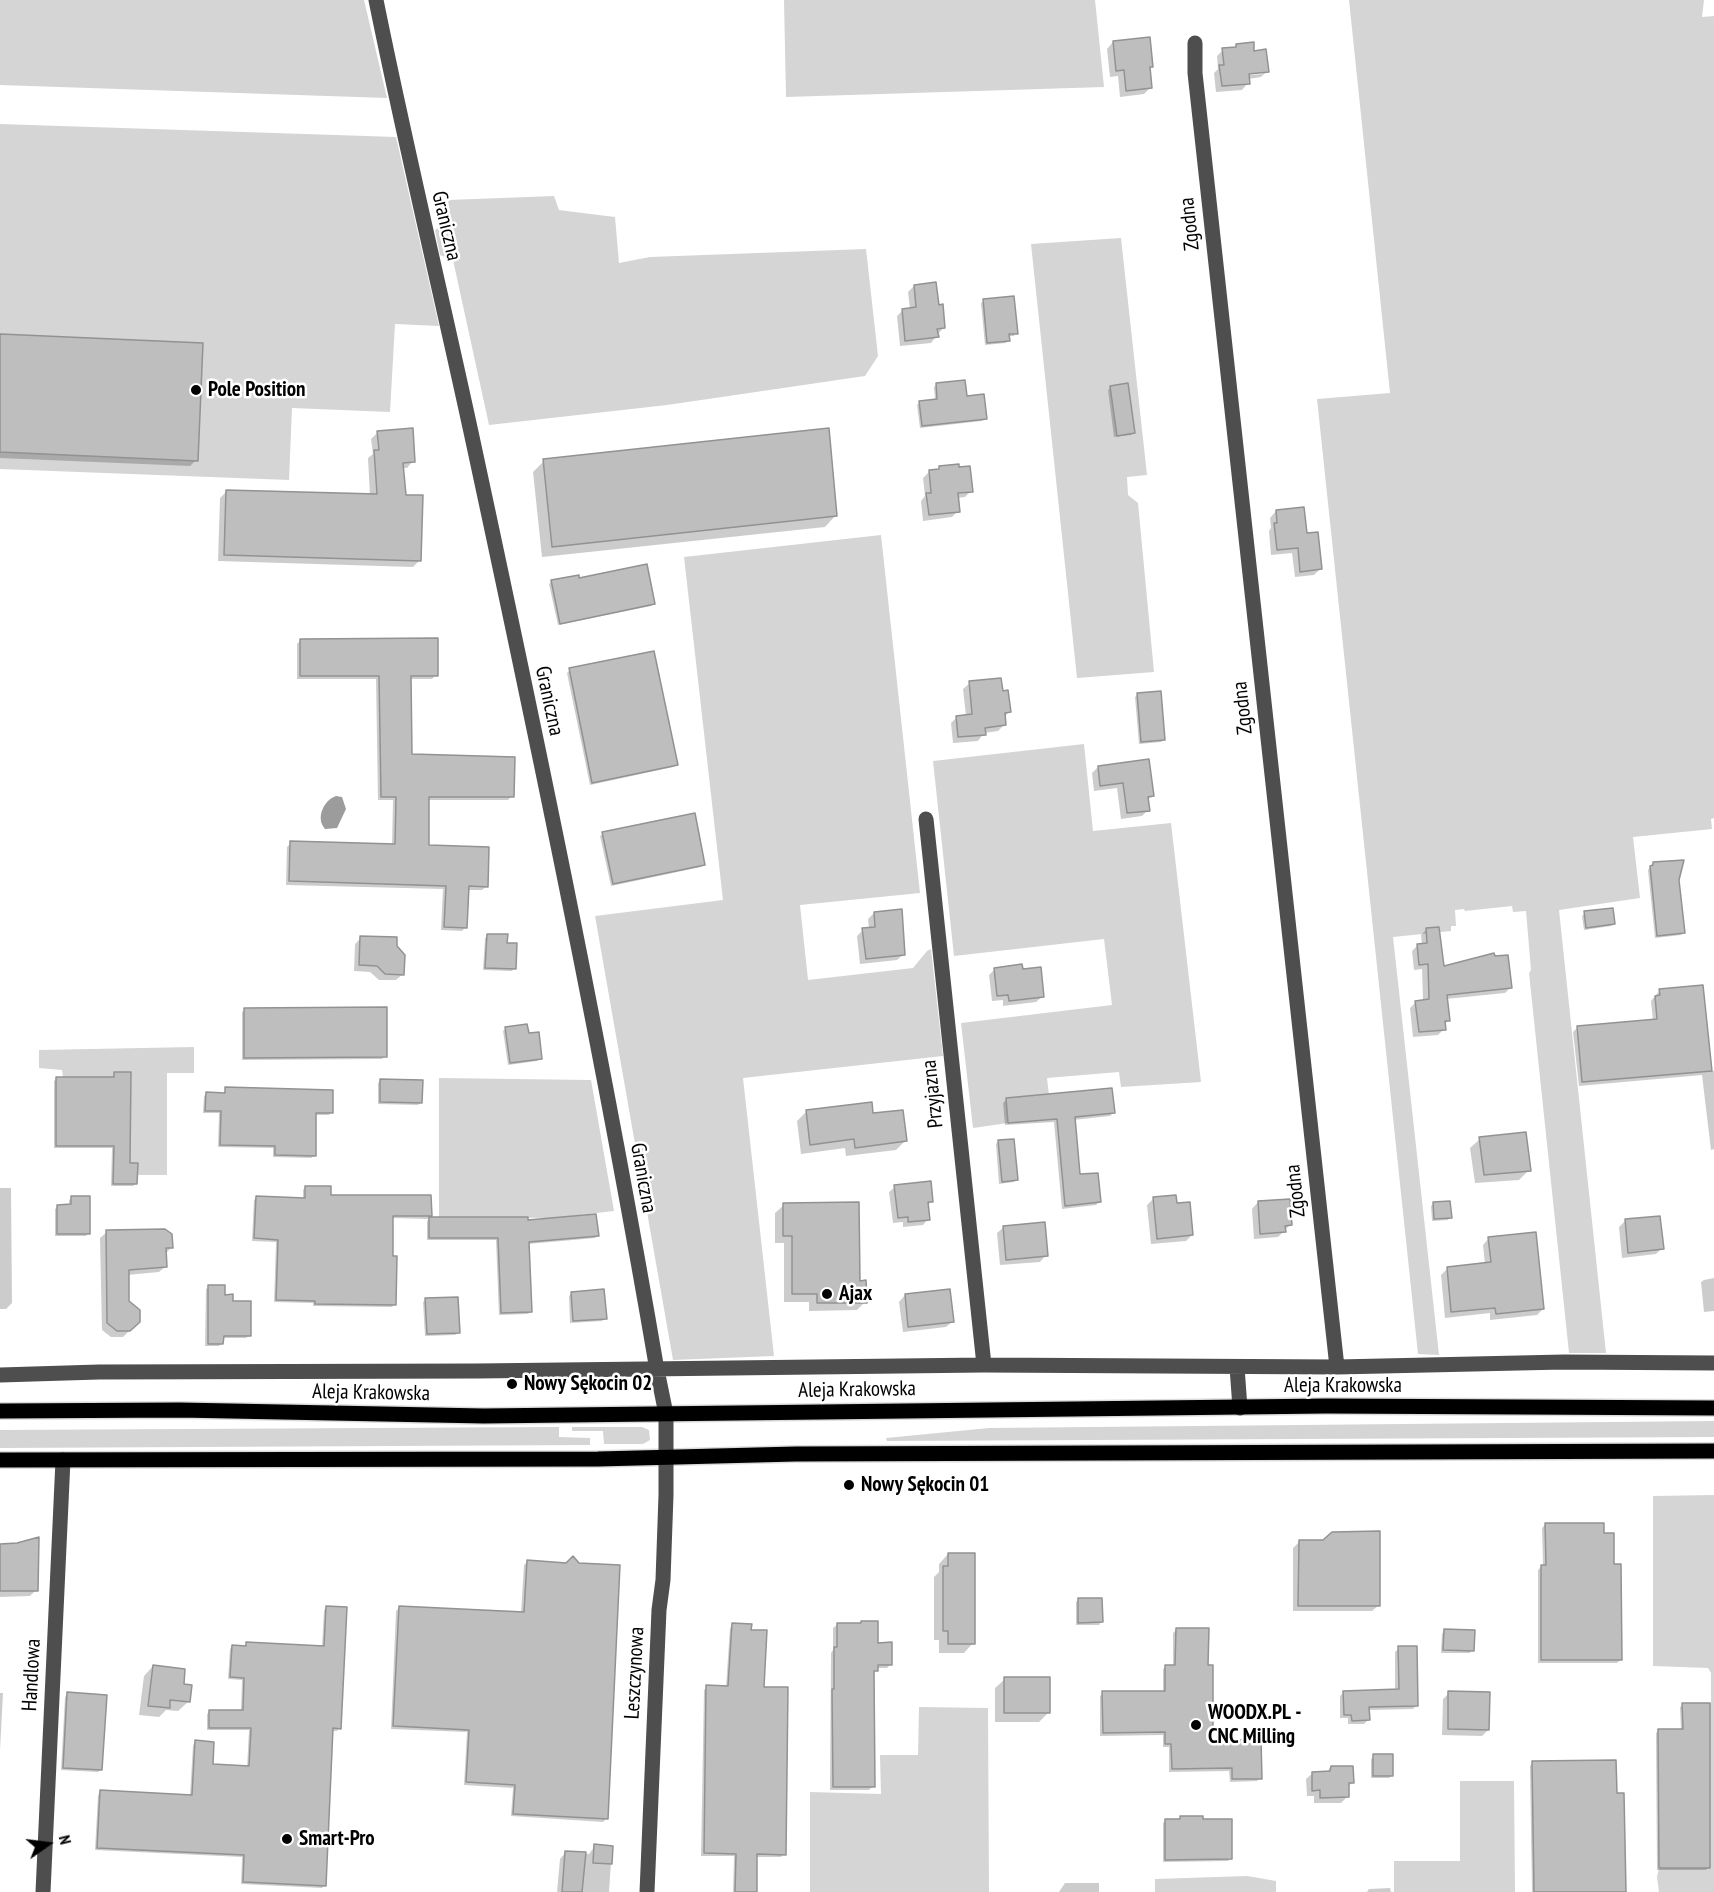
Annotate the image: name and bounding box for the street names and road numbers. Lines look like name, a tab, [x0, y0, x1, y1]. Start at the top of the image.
street label: Graniczna	[426, 189, 466, 263]
street label: Zgodna	[1175, 196, 1205, 252]
street label: Graniczna	[529, 664, 569, 738]
street label: Zgodna	[1228, 680, 1258, 736]
street label: Przyjazna	[917, 1059, 949, 1129]
street label: Graniczna	[624, 1141, 662, 1215]
street label: Zgodna	[1281, 1163, 1311, 1219]
street label: Aleja Krakowska	[1284, 1373, 1402, 1399]
street label: Aleja Krakowska	[798, 1376, 916, 1404]
street label: Aleja Krakowska	[312, 1379, 430, 1407]
street label: Leszczynowa	[620, 1626, 650, 1720]
street label: Handlowa	[18, 1638, 46, 1712]

